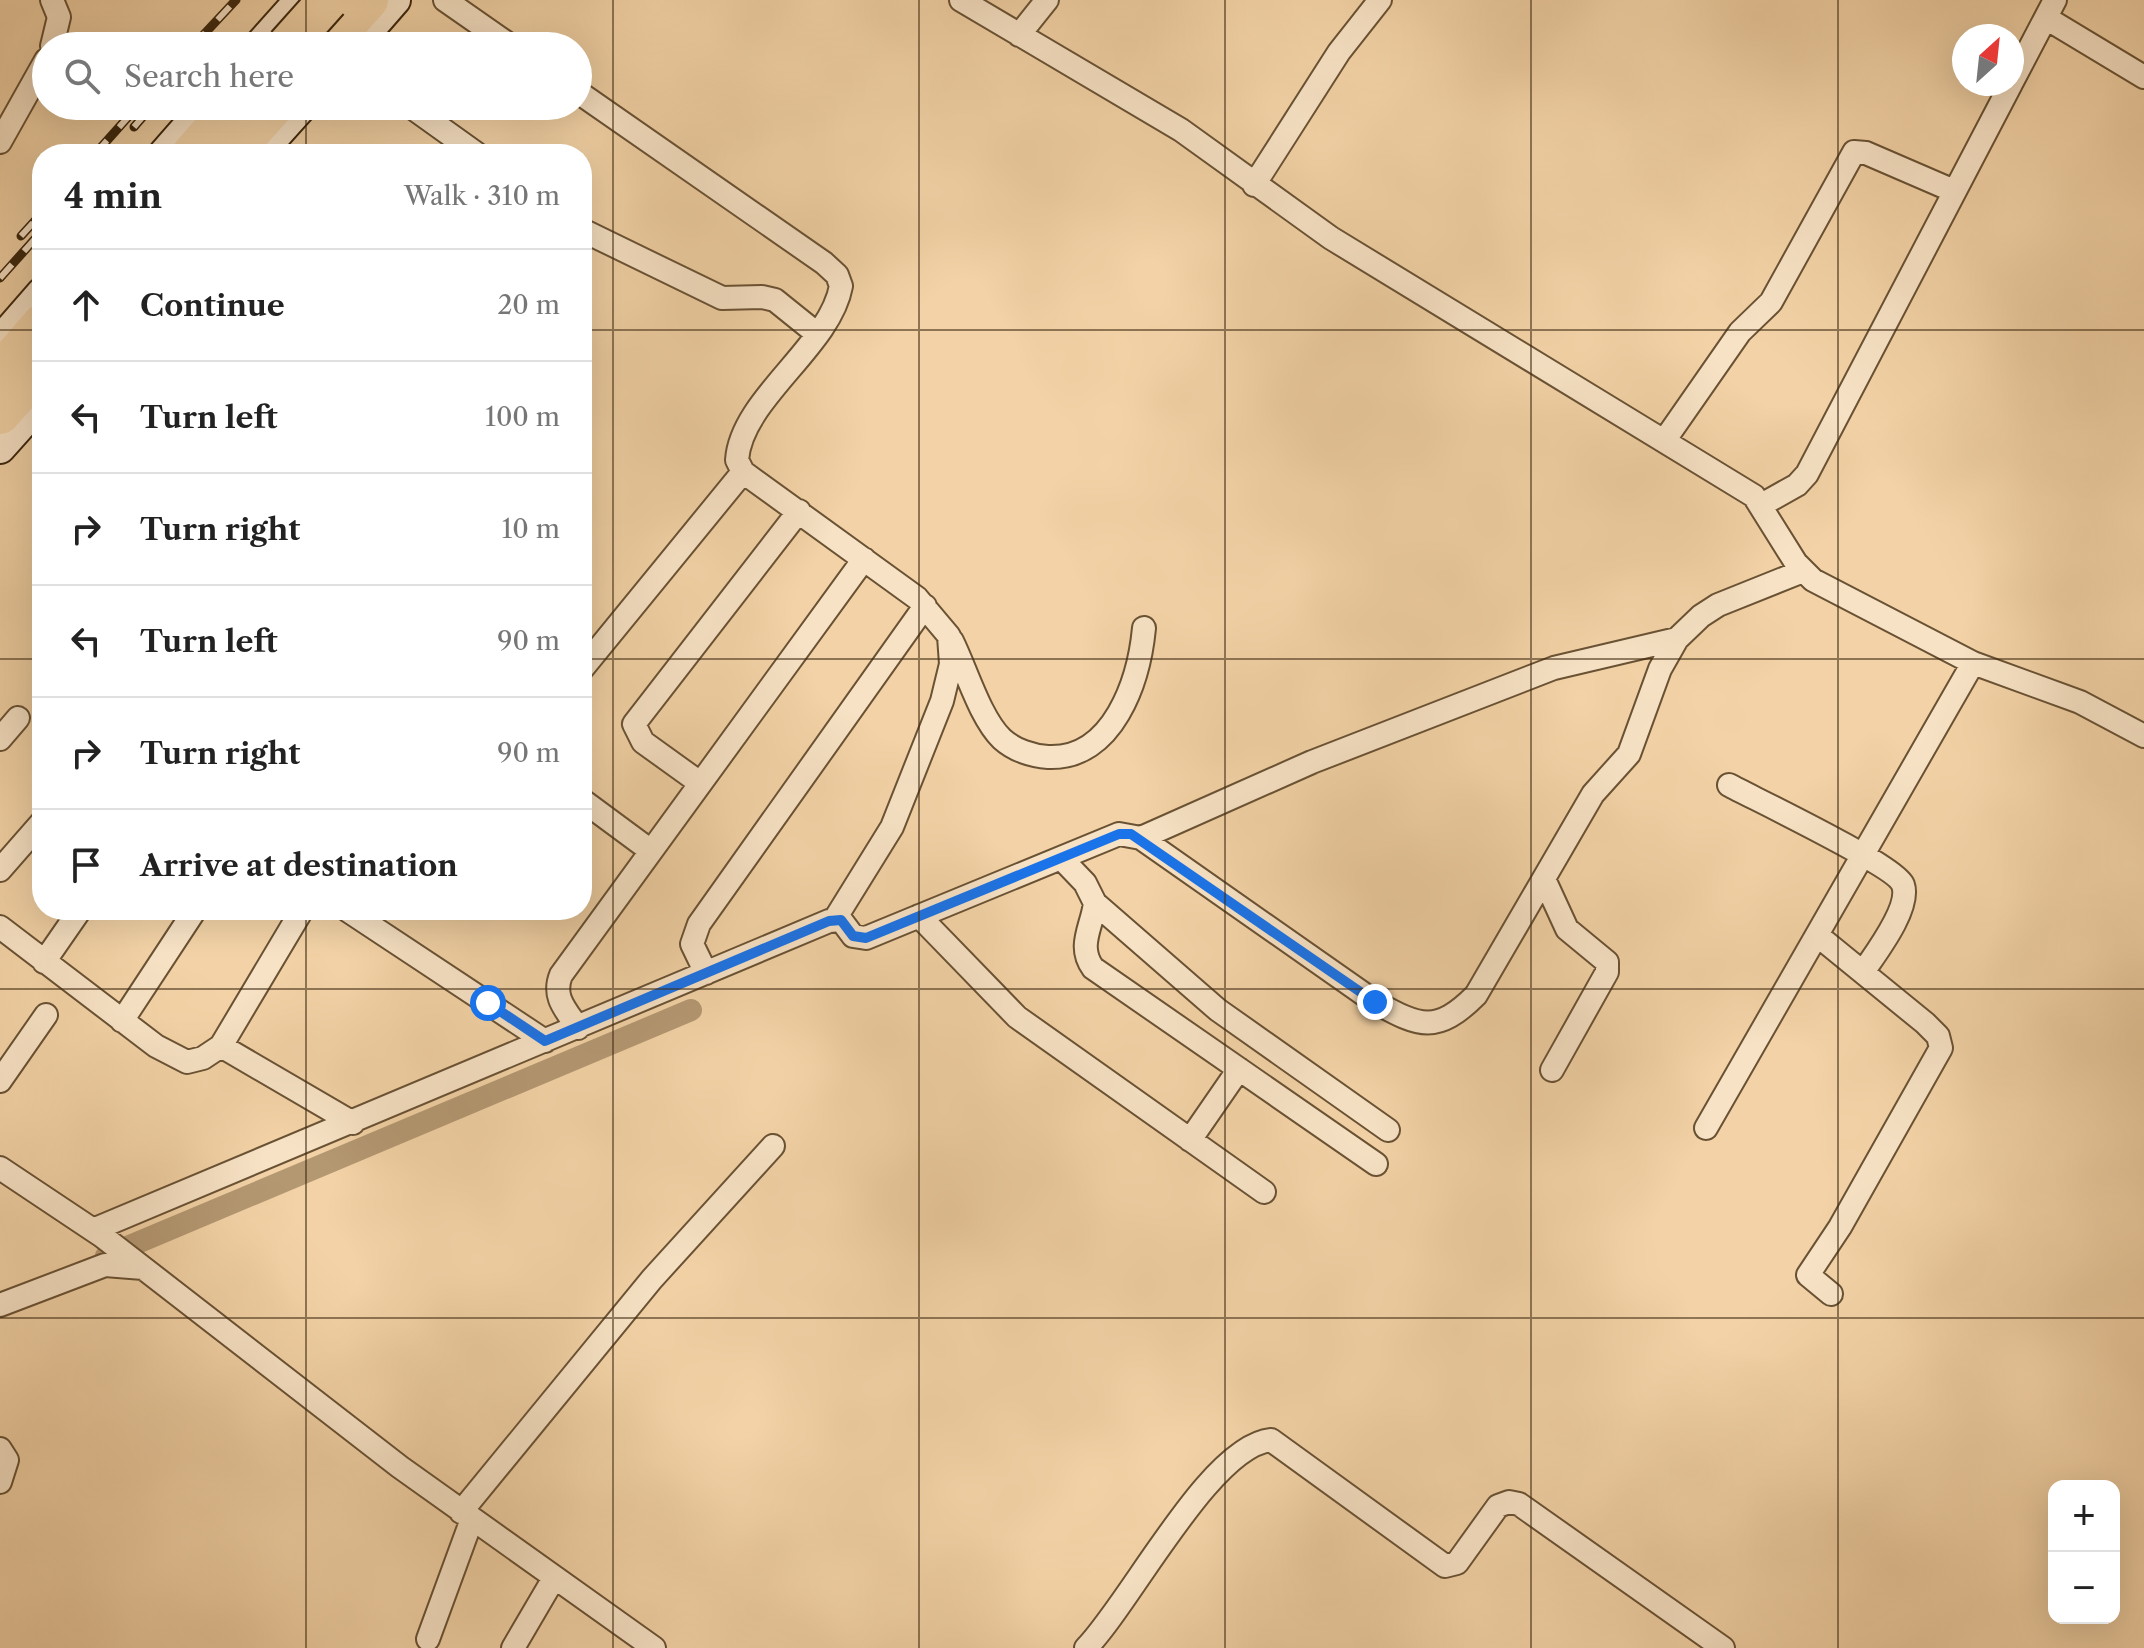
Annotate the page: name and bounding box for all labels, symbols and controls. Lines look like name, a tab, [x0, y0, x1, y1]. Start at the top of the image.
north arrow	[1952, 24, 2024, 96]
search box	[32, 32, 592, 120]
icon: search	[60, 54, 104, 98]
text: Search here	[124, 58, 294, 95]
text: 4 min	[64, 175, 162, 217]
text: Walk · 310 m	[404, 180, 560, 212]
icon: ahead	[64, 283, 108, 327]
text: Continue	[140, 287, 285, 324]
text: 20 m	[497, 289, 560, 321]
icon: left	[64, 395, 108, 439]
text: Turn left	[140, 399, 277, 436]
text: 100 m	[485, 401, 560, 433]
icon: right	[64, 507, 108, 551]
text: Turn right	[140, 511, 300, 548]
text: 10 m	[501, 513, 560, 545]
icon: left	[64, 619, 108, 663]
text: Turn left	[140, 623, 277, 660]
text: 90 m	[497, 625, 560, 657]
icon: right	[64, 731, 108, 775]
text: Turn right	[140, 735, 300, 772]
text: 90 m	[497, 737, 560, 769]
icon: arrive	[64, 843, 108, 887]
text: Arrive at destination	[140, 847, 458, 884]
route end	[1357, 984, 1393, 1020]
route start	[470, 985, 506, 1021]
map controls	[2048, 1480, 2120, 1624]
button: +	[2048, 1480, 2120, 1552]
button: −	[2048, 1552, 2120, 1624]

